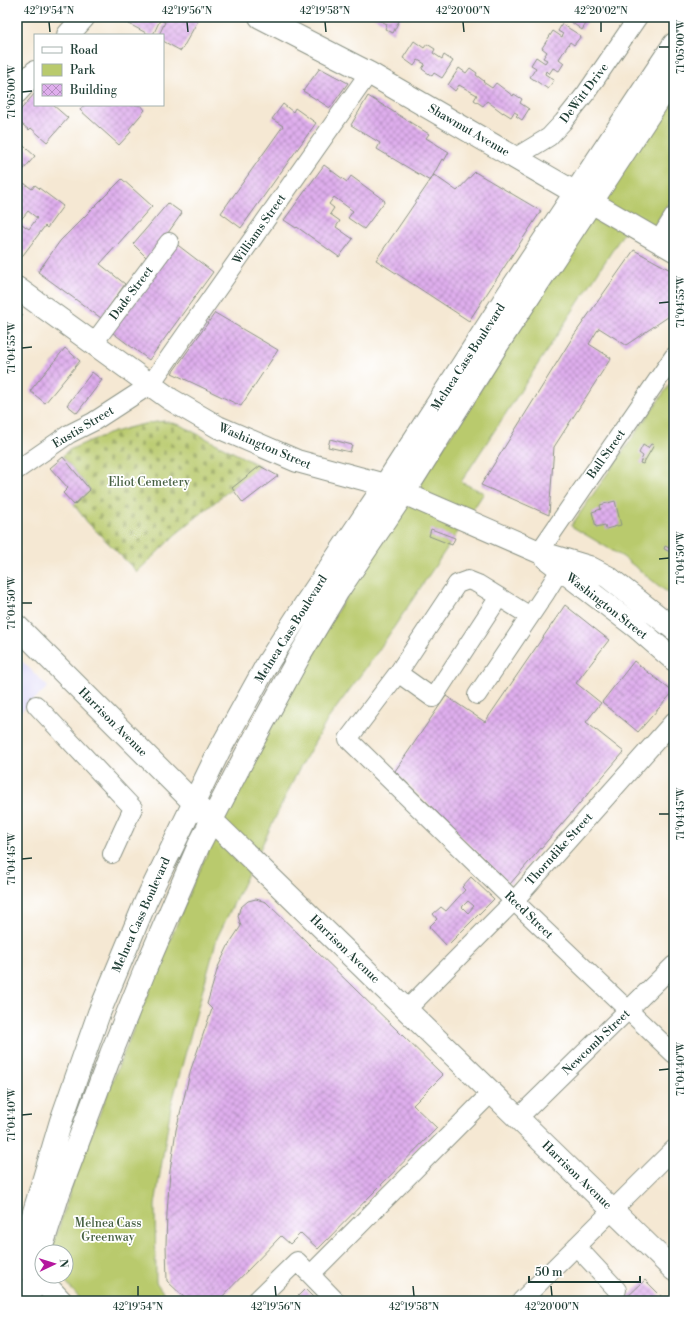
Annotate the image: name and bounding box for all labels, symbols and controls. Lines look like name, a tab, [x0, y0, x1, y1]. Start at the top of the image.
text: 42°19'54"N	[24, 5, 75, 17]
text: 42°19'56"N	[162, 5, 213, 17]
text: 42°19'58"N	[300, 5, 351, 17]
text: 42°20'00"N	[436, 5, 491, 17]
text: 42°20'02"N	[574, 5, 628, 17]
text: 71°05'00"W	[675, 19, 687, 74]
legend	[34, 34, 164, 106]
text: Road	[70, 43, 98, 58]
street label: DeWitt Drive	[557, 60, 612, 126]
text: Park	[70, 63, 96, 78]
text: 71°05'00"W	[6, 64, 18, 119]
text: Building	[69, 83, 118, 98]
street label: Shawmut Avenue	[425, 101, 512, 160]
street label: Williams Street	[229, 191, 290, 268]
street label: Dade Street	[106, 263, 157, 323]
text: 71°04'55"W	[675, 275, 687, 328]
street label: Melnea Cass Boulevard	[428, 301, 509, 414]
text: 71°04'55"W	[6, 321, 18, 374]
street label: Eustis Street	[50, 403, 117, 452]
street label: Washington Street	[215, 420, 314, 473]
street label: Ball Street	[583, 426, 629, 483]
park label: Eliot Cemetery	[108, 475, 190, 490]
text: 71°04'50"W	[675, 530, 687, 585]
street label: Washington Street	[562, 569, 651, 643]
street label: Melnea Cass Boulevard	[252, 572, 331, 686]
text: 71°04'50"W	[6, 575, 18, 630]
street label: Harrison Avenue	[75, 685, 150, 760]
text: 71°04'45"W	[675, 787, 687, 840]
street label: Thorndike Street	[523, 809, 596, 889]
text: 71°04'45"W	[6, 832, 18, 885]
street label: Melnea Cass Boulevard	[109, 855, 174, 975]
street label: Reed Street	[501, 888, 557, 943]
street label: Harrison Avenue	[306, 912, 383, 987]
street label: Newcomb Street	[559, 1006, 634, 1078]
text: 71°04'40"W	[675, 1041, 687, 1096]
text: 71°04'40"W	[6, 1087, 18, 1142]
street label: Harrison Avenue	[538, 1138, 615, 1213]
park label: Melnea Cass Greenway	[75, 1216, 141, 1245]
north arrow	[34, 1244, 74, 1284]
scale bar	[529, 1258, 640, 1284]
text: N	[56, 1259, 70, 1268]
text: 50 m	[535, 1265, 563, 1280]
text: 42°19'54"N	[113, 1301, 164, 1313]
text: 42°19'56"N	[251, 1301, 302, 1313]
text: 42°19'58"N	[389, 1301, 440, 1313]
text: 42°20'00"N	[525, 1301, 580, 1313]

